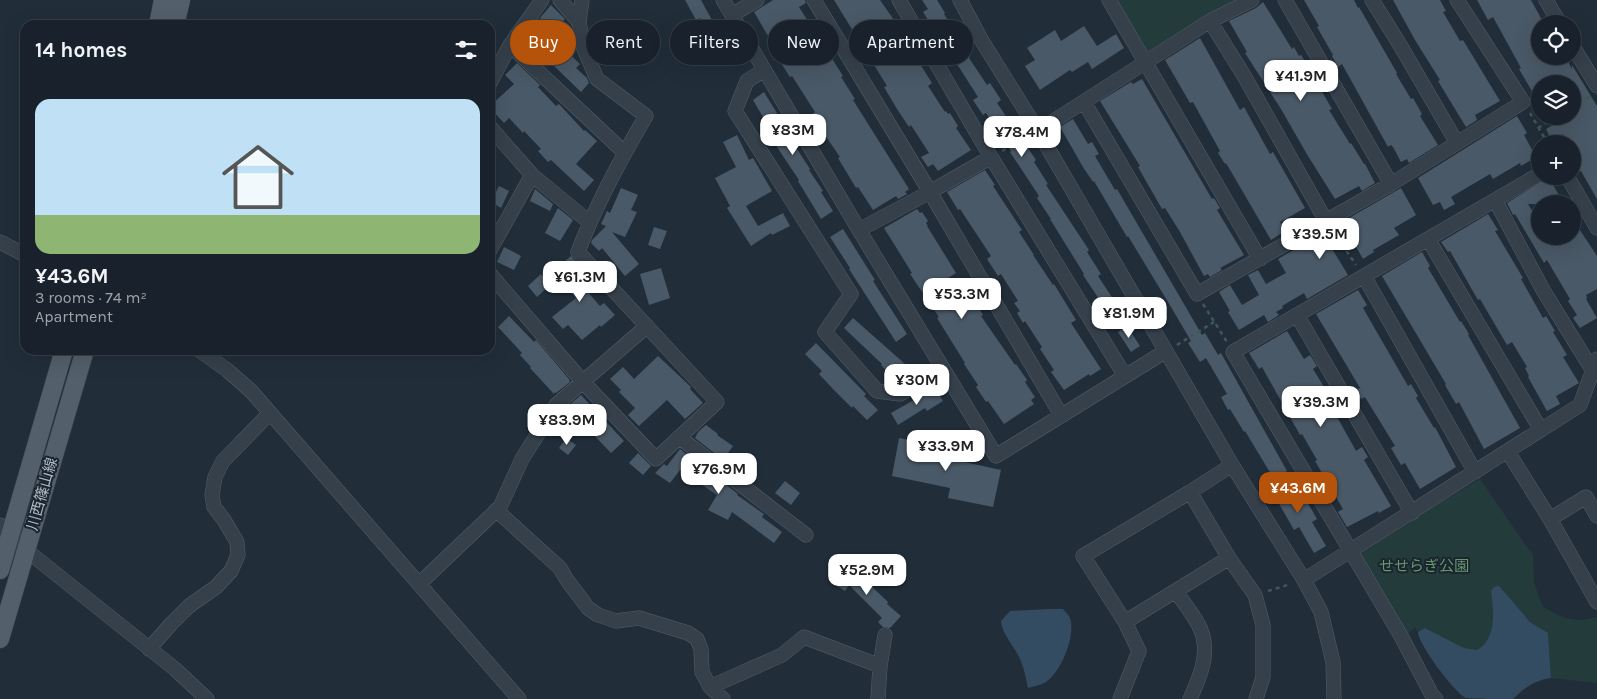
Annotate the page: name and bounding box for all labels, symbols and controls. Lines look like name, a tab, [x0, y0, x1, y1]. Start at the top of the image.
map controls	[1531, 15, 1581, 245]
button: locate	[1531, 15, 1581, 65]
chip: Buy	[510, 20, 576, 65]
chip: Rent	[586, 20, 660, 65]
chip: Filters	[670, 20, 758, 65]
chip: New	[768, 20, 839, 65]
chip: Apartment	[849, 20, 973, 65]
icon: filters	[452, 36, 480, 64]
text: 14 homes	[35, 38, 127, 62]
pin: ¥41.9M	[1260, 59, 1342, 102]
text: ¥41.9M	[1275, 66, 1327, 85]
button: layers	[1531, 75, 1581, 125]
pin: ¥83M	[763, 114, 823, 156]
pin: ¥78.4M	[981, 116, 1063, 158]
text: ¥83M	[771, 120, 815, 139]
text: ¥78.4M	[995, 122, 1049, 141]
icon: home	[213, 132, 303, 222]
button: +	[1531, 135, 1581, 185]
button: −	[1531, 195, 1581, 245]
pin: ¥39.5M	[1279, 218, 1361, 260]
text: ¥39.5M	[1292, 224, 1348, 243]
pin: ¥61.3M	[539, 260, 621, 303]
text: ¥43.6M	[35, 264, 109, 288]
text: ¥61.3M	[554, 267, 606, 286]
pin: ¥53.3M	[921, 278, 1003, 320]
text: ¥53.3M	[934, 284, 990, 303]
text: 3 rooms · 74 m²	[35, 288, 147, 307]
pin: ¥81.9M	[1088, 296, 1170, 339]
text: ¥81.9M	[1103, 303, 1155, 322]
text: Apartment	[35, 307, 113, 326]
pin: ¥30M	[887, 364, 947, 406]
text: ¥30M	[895, 370, 939, 389]
pin: ¥39.3M	[1280, 386, 1362, 428]
text: ¥39.3M	[1293, 392, 1349, 411]
pin: ¥83.9M	[526, 404, 608, 446]
text: ¥83.9M	[539, 410, 595, 429]
pin: ¥33.9M	[905, 430, 987, 472]
text: ¥33.9M	[918, 436, 974, 455]
pin: ¥76.9M	[678, 452, 760, 495]
street label: 川西篠山線	[23, 455, 61, 533]
text: ¥76.9M	[692, 459, 746, 478]
pin: ¥43.6M	[1257, 472, 1339, 514]
text: ¥43.6M	[1270, 478, 1326, 497]
pin: ¥52.9M	[826, 554, 908, 596]
park label: せせらぎ公園	[1379, 557, 1469, 575]
text: ¥52.9M	[839, 560, 895, 579]

